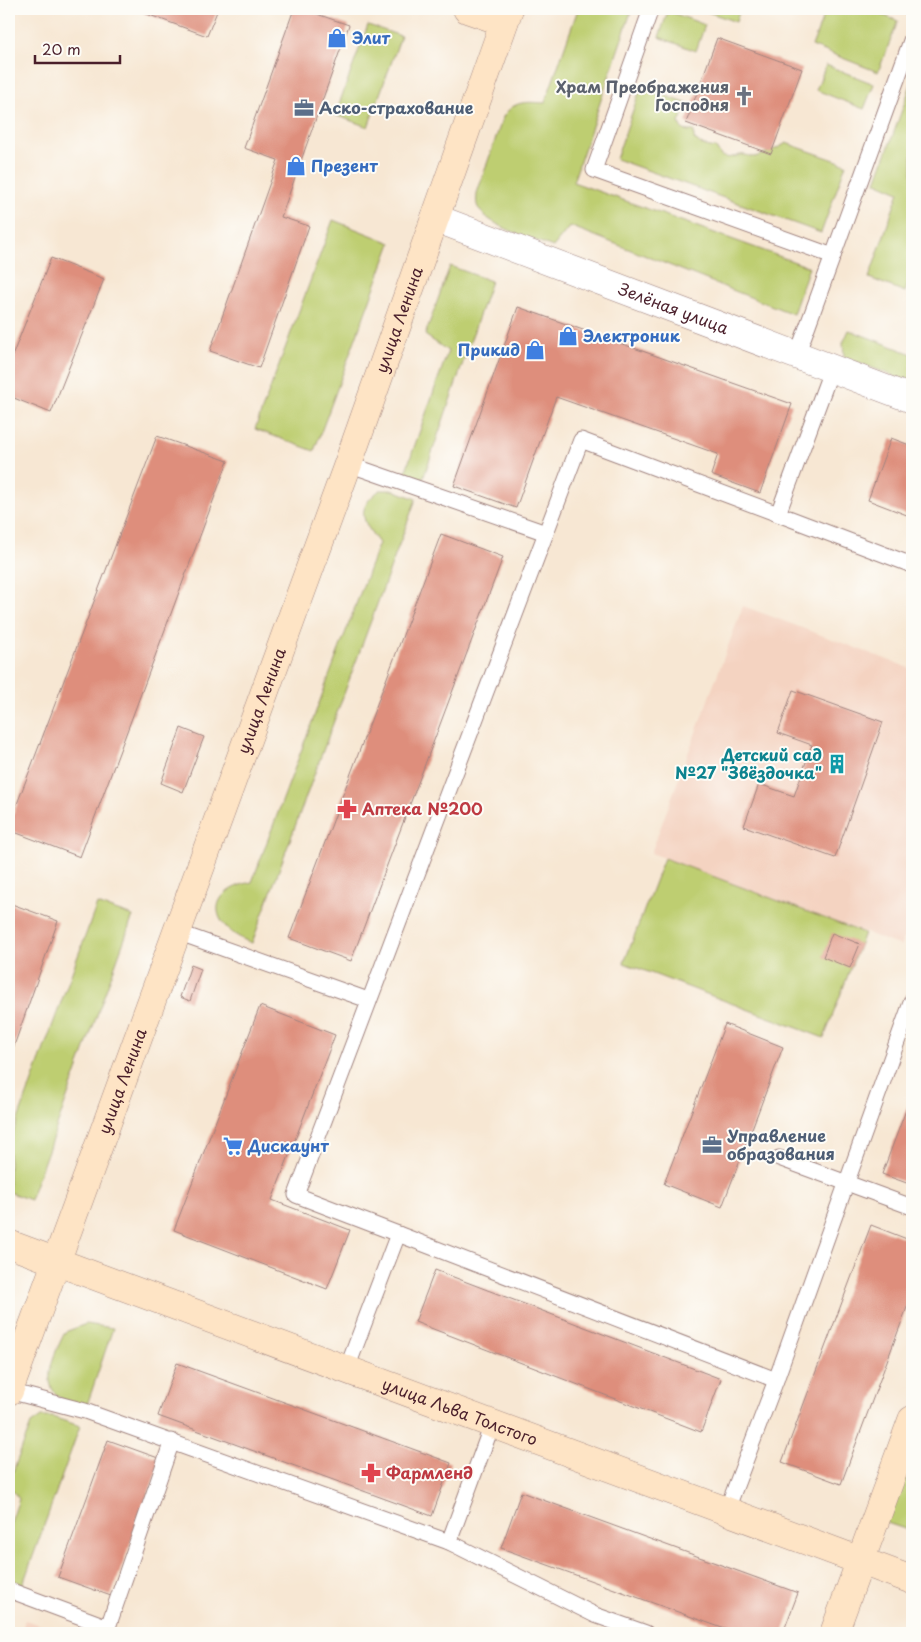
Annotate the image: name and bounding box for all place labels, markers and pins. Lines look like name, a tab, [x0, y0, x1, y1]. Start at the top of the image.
place label: Элит	[352, 25, 391, 49]
shop icon: Элит	[326, 27, 348, 49]
place label: Храм Преображения Господня	[556, 74, 729, 116]
church icon: Храм Преображения Господня	[733, 85, 755, 107]
place label: Аско-страхование	[319, 95, 474, 119]
office icon: Аско-страхование	[293, 97, 315, 119]
place label: Презент	[311, 153, 378, 177]
shop icon: Презент	[285, 155, 307, 177]
place label: Электроник	[583, 323, 681, 347]
shop icon: Электроник	[557, 325, 579, 347]
place label: Прикид	[458, 337, 520, 361]
shop icon: Прикид	[524, 339, 546, 361]
place label: Детский сад №27 "Звёздочка"	[675, 742, 822, 784]
building icon: Детский сад №27 "Звёздочка"	[826, 753, 848, 775]
place label: Аптека №200	[362, 796, 483, 820]
pharmacy icon: Аптека №200	[336, 798, 358, 820]
place label: Управление образования	[727, 1123, 835, 1165]
place label: Дискаунт	[247, 1133, 330, 1157]
office icon: Управление образования	[701, 1134, 723, 1156]
supermarket icon: Дискаунт	[222, 1135, 244, 1157]
place label: Фармленд	[386, 1460, 473, 1484]
pharmacy icon: Фармленд	[360, 1462, 382, 1484]

